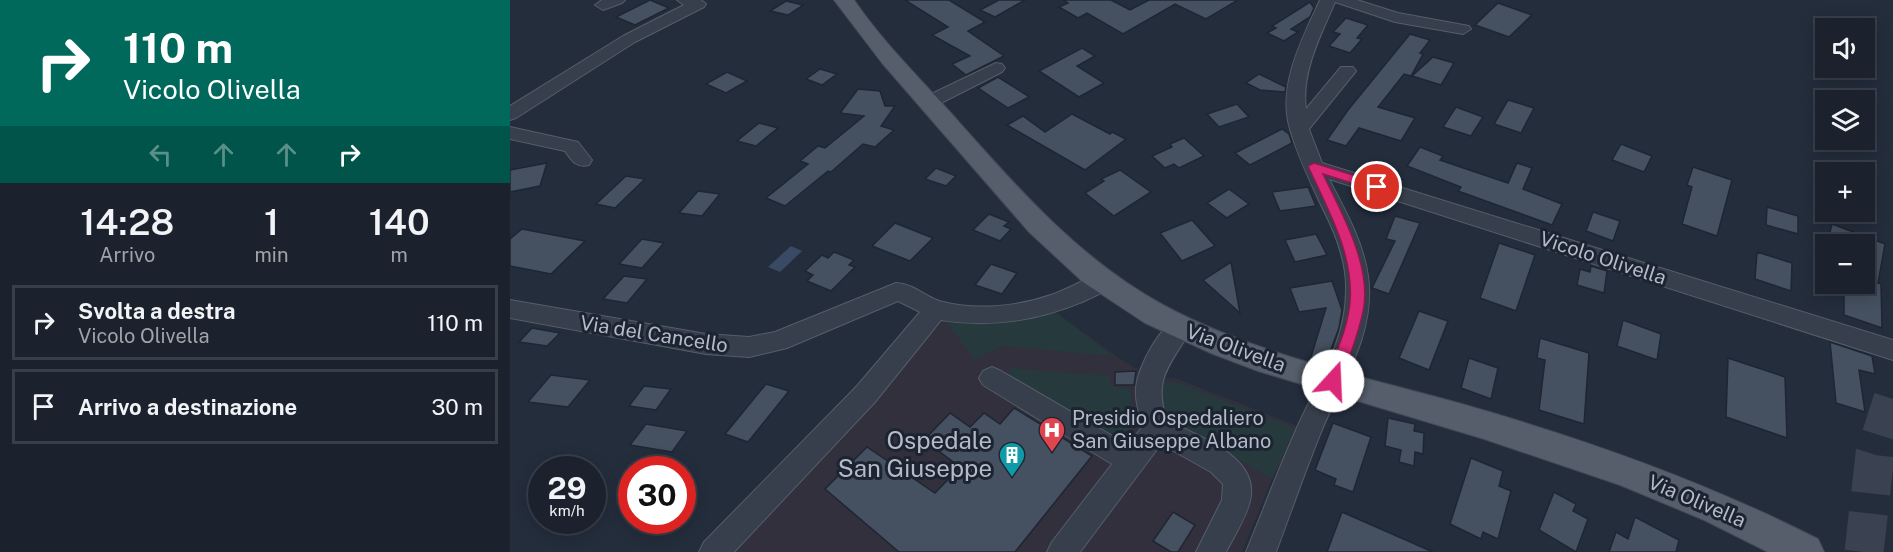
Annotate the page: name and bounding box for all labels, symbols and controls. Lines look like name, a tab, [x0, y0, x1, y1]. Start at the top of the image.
map controls	[1815, 18, 1875, 294]
button: sound	[1815, 18, 1875, 78]
text: 110 m	[123, 23, 233, 72]
icon: right	[24, 24, 102, 102]
text: Vicolo Olivella	[123, 73, 301, 105]
button: layers	[1815, 90, 1875, 150]
icon: left	[144, 138, 177, 171]
icon: ahead	[207, 138, 240, 171]
icon: ahead	[270, 138, 303, 171]
icon: right	[333, 138, 366, 171]
pin	[1351, 161, 1402, 212]
button: +	[1815, 162, 1875, 222]
icon: arrive	[1360, 170, 1393, 203]
text: 14:28	[80, 201, 174, 243]
text: 1	[264, 201, 279, 243]
text: 140	[369, 201, 430, 243]
street label: Vicolo Olivella	[1537, 226, 1669, 290]
button: −	[1815, 234, 1875, 294]
text: Arrivo	[99, 243, 155, 267]
text: min	[255, 243, 288, 267]
text: m	[391, 243, 408, 267]
text: Svolta a destra	[78, 298, 235, 324]
icon: right	[27, 306, 60, 339]
text: 110 m	[427, 310, 483, 336]
street label: Via del Cancello	[578, 310, 730, 358]
street label: Via Olivella	[1183, 319, 1289, 377]
text: Vicolo Olivella	[78, 324, 210, 348]
position arrow	[1301, 349, 1365, 413]
icon: arrive	[27, 390, 60, 423]
text: Arrivo a destinazione	[78, 394, 297, 420]
text: 30 m	[431, 394, 483, 420]
place label: Presidio Ospedaliero San Giuseppe Albano	[1072, 406, 1271, 453]
hospital icon: Presidio Ospedaliero San Giuseppe Albano	[1037, 415, 1067, 453]
place label: Ospedale San Giuseppe	[838, 426, 992, 482]
building icon: Ospedale San Giuseppe	[997, 440, 1027, 478]
speed limit sign: 30	[618, 456, 696, 534]
text: 29	[548, 470, 586, 506]
street label: Via Olivella	[1645, 470, 1749, 532]
text: km/h	[549, 502, 585, 519]

